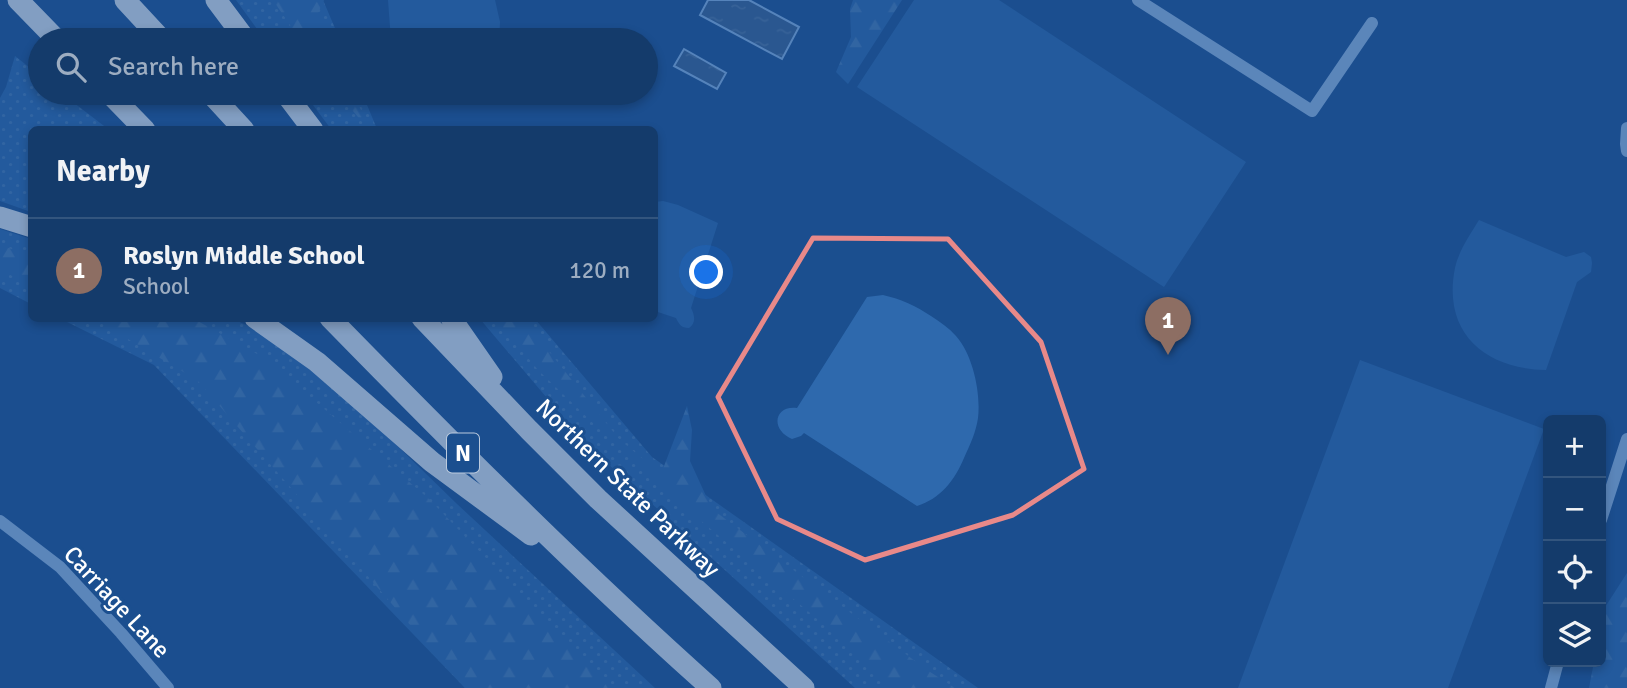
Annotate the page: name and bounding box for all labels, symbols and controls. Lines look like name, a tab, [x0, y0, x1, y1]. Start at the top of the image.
search box	[28, 28, 658, 105]
icon: search	[52, 48, 90, 86]
text: Search here	[108, 51, 239, 83]
text: Nearby	[56, 153, 150, 190]
text: Roslyn Middle School	[123, 240, 365, 272]
your location	[689, 255, 723, 289]
text: 1	[73, 256, 85, 285]
text: 120 m	[569, 256, 630, 285]
text: School	[123, 272, 190, 301]
pin: 1	[1145, 297, 1191, 355]
street label: Northern State Parkway	[530, 392, 726, 584]
map controls	[1543, 415, 1606, 667]
button: +	[1543, 415, 1606, 478]
road number: N	[447, 433, 479, 472]
button: −	[1543, 478, 1606, 541]
street label: Carriage Lane	[57, 540, 177, 664]
button: locate	[1543, 541, 1606, 604]
button: layers	[1543, 604, 1606, 667]

